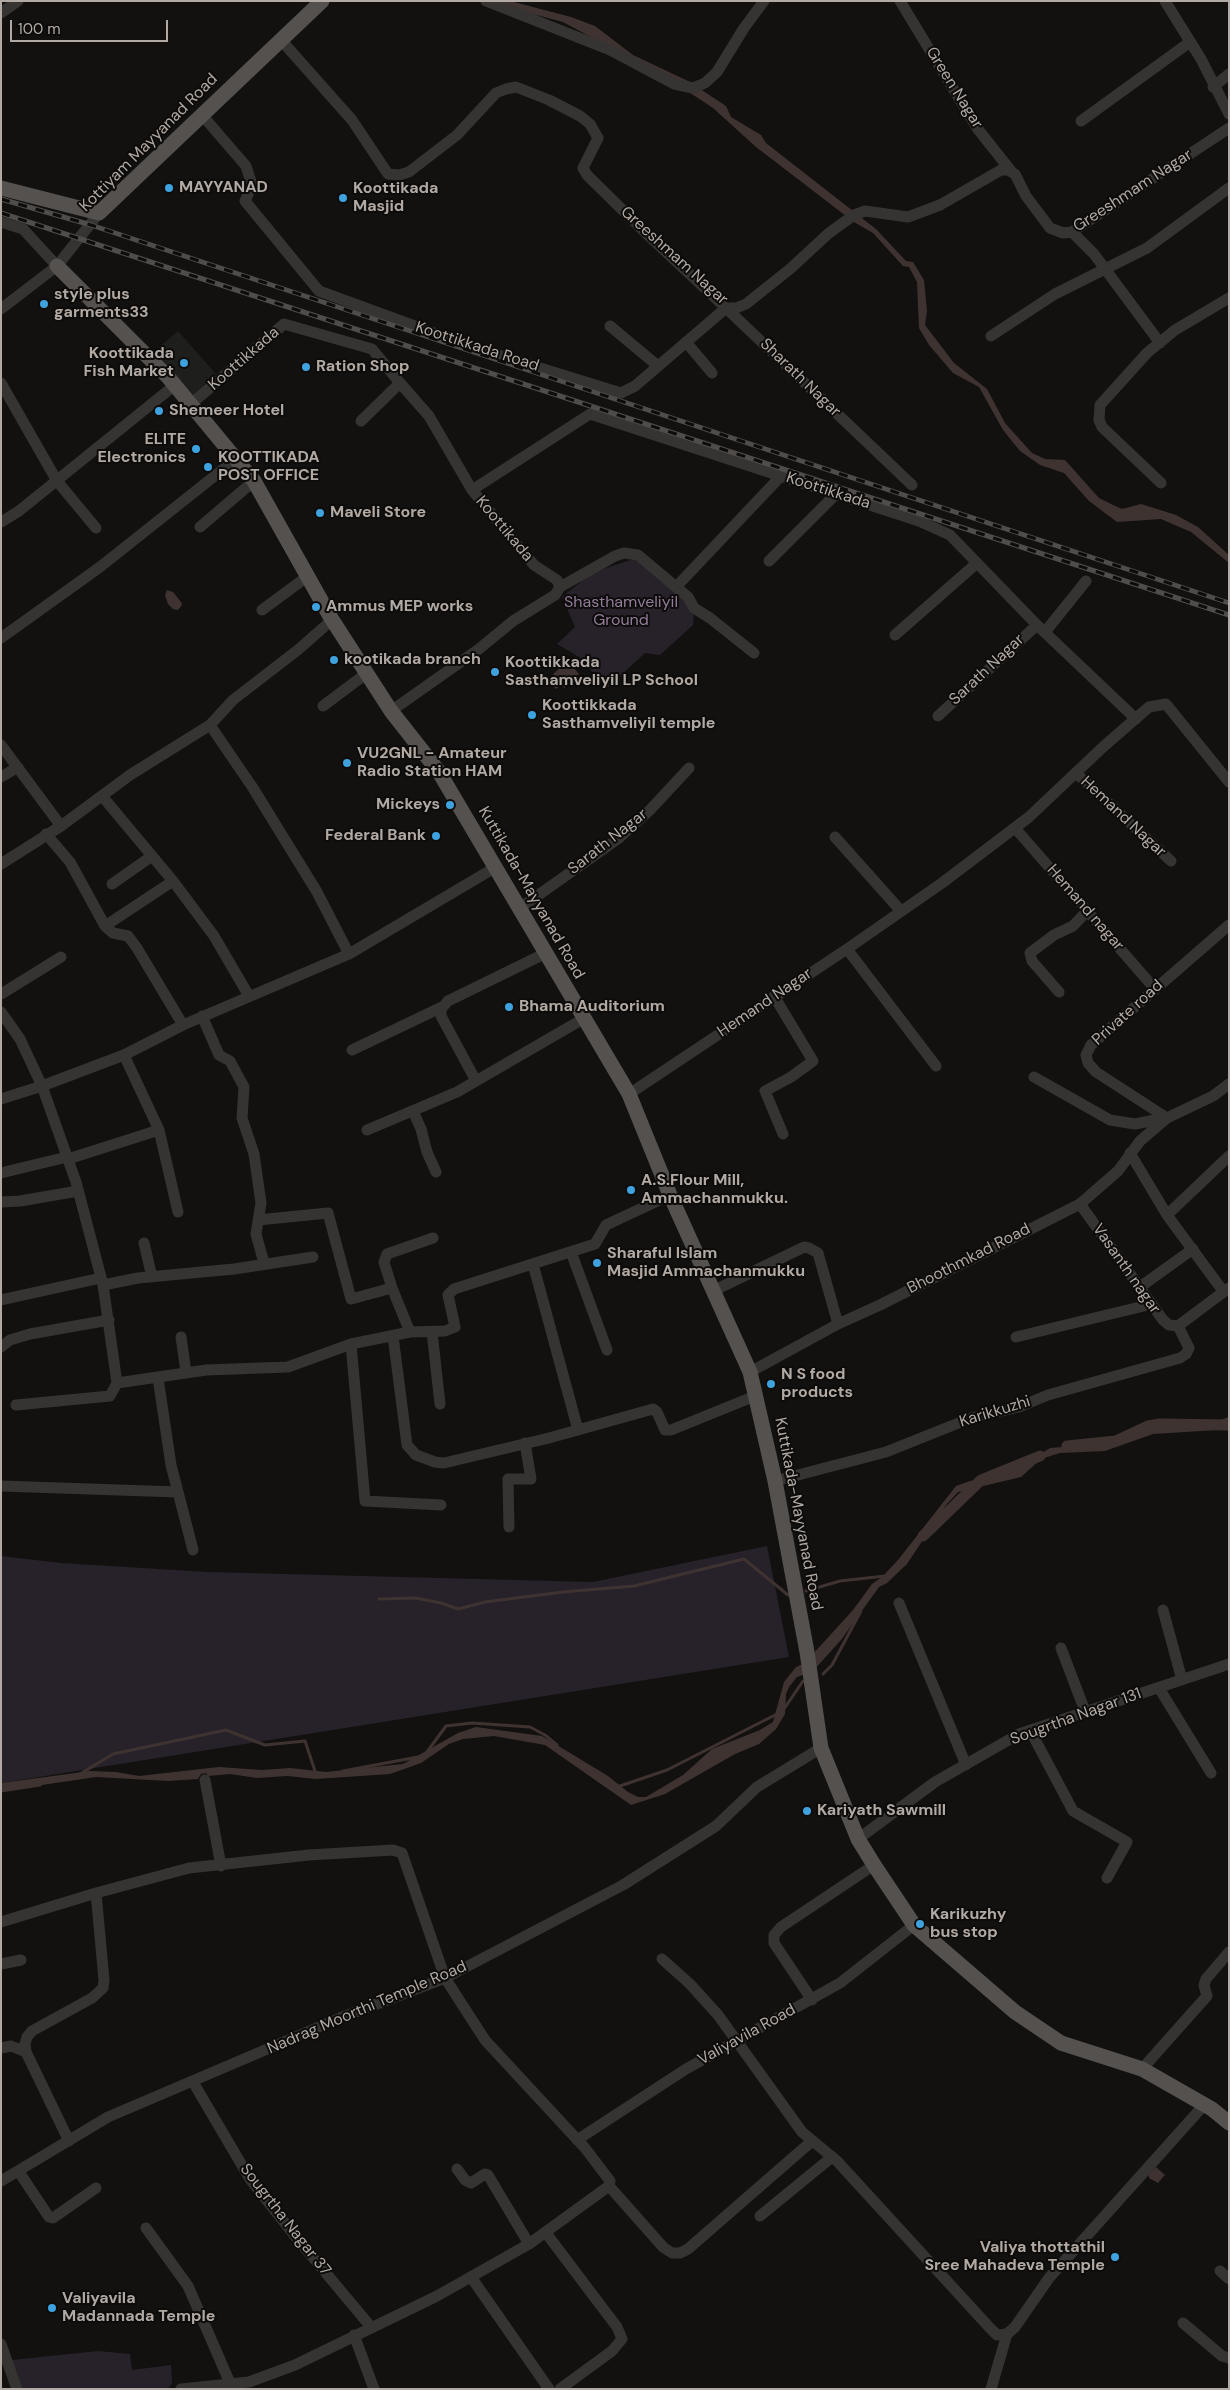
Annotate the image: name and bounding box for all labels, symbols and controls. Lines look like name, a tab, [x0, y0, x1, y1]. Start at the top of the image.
scale bar	[12, 10, 170, 42]
text: 100 m	[18, 19, 61, 39]
street label: Green Nagar	[921, 44, 987, 132]
street label: Kottiyam Mayyanad Road	[76, 70, 222, 216]
street label: Greeshmam Nagar	[1070, 145, 1196, 237]
place label: MAYYANAD	[179, 178, 268, 198]
place label: Koottikada Masjid	[353, 179, 438, 217]
marker: MAYYANAD	[163, 182, 175, 194]
marker: Koottikada Masjid	[337, 192, 349, 204]
street label: Greeshmam Nagar	[616, 203, 732, 309]
place label: style plus garments33	[54, 285, 149, 323]
marker: style plus garments33	[38, 298, 50, 310]
street label: Koottikkada Road	[413, 318, 541, 376]
street label: Koottikkada	[205, 323, 283, 395]
street label: Sharath Nagar	[756, 335, 844, 421]
place label: Koottikada Fish Market	[83, 344, 174, 382]
marker: Koottikada Fish Market	[178, 357, 190, 369]
place label: Ration Shop	[316, 357, 410, 377]
marker: Ration Shop	[300, 361, 312, 373]
place label: Shemeer Hotel	[169, 401, 284, 421]
marker: Shemeer Hotel	[153, 405, 165, 417]
place label: ELITE Electronics	[98, 430, 186, 468]
marker: ELITE Electronics	[190, 443, 202, 455]
place label: KOOTTIKADA POST OFFICE	[218, 448, 320, 486]
marker: KOOTTIKADA POST OFFICE	[202, 461, 214, 473]
street label: Koottikkada	[783, 468, 873, 514]
street label: Koottikada	[471, 492, 537, 566]
place label: Maveli Store	[330, 503, 426, 523]
marker: Maveli Store	[314, 507, 326, 519]
park label: Shasthamveliyil Ground	[564, 593, 678, 631]
place label: Ammus MEP works	[326, 597, 473, 617]
marker: Ammus MEP works	[310, 601, 322, 613]
street label: Sarath Nagar	[946, 630, 1028, 710]
place label: kootikada branch	[344, 650, 481, 670]
place label: Koottikkada Sasthamveliyil LP School	[505, 653, 698, 691]
marker: kootikada branch	[328, 654, 340, 666]
marker: Koottikkada Sasthamveliyil LP School	[489, 666, 501, 678]
place label: Koottikkada Sasthamveliyil temple	[542, 696, 715, 734]
marker: Koottikkada Sasthamveliyil temple	[526, 709, 538, 721]
place label: VU2GNL - Amateur Radio Station HAM	[357, 744, 507, 782]
marker: VU2GNL - Amateur Radio Station HAM	[341, 757, 353, 769]
street label: Hemand Nagar	[1076, 773, 1170, 861]
place label: Mickeys	[376, 795, 440, 815]
marker: Mickeys	[444, 799, 456, 811]
street label: Kuttikada-Mayyanad Road	[474, 803, 588, 983]
street label: Sarath Nagar	[564, 805, 652, 879]
place label: Federal Bank	[325, 826, 426, 846]
marker: Federal Bank	[430, 830, 442, 842]
street label: Hemand nagar	[1042, 861, 1128, 955]
street label: Hemand Nagar	[714, 964, 816, 1042]
street label: Private road	[1089, 976, 1167, 1050]
place label: Bhama Auditorium	[519, 997, 665, 1017]
marker: Bhama Auditorium	[503, 1001, 515, 1013]
place label: A.S.Flour Mill, Ammachanmukku.	[641, 1171, 788, 1209]
marker: A.S.Flour Mill, Ammachanmukku.	[625, 1184, 637, 1196]
street label: Bhoothmkad Road	[904, 1220, 1034, 1298]
street label: Vasanth nagar	[1088, 1220, 1164, 1318]
place label: Sharaful Islam Masjid Ammachanmukku	[607, 1244, 805, 1282]
marker: Sharaful Islam Masjid Ammachanmukku	[591, 1257, 603, 1269]
place label: N S food products	[781, 1365, 853, 1403]
marker: N S food products	[765, 1378, 777, 1390]
street label: Karikkuzhi	[957, 1392, 1033, 1432]
street label: Kuttikada-Mayyanad Road	[770, 1416, 826, 1612]
street label: Sougrtha Nagar 131	[1008, 1684, 1144, 1750]
place label: Kariyath Sawmill	[817, 1801, 946, 1821]
marker: Kariyath Sawmill	[801, 1805, 813, 1817]
place label: Karikuzhy bus stop	[930, 1905, 1006, 1943]
marker: Karikuzhy bus stop	[914, 1918, 926, 1930]
street label: Nadrag Moorthi Temple Road	[264, 1957, 470, 2059]
street label: Valiyavila Road	[695, 2000, 799, 2070]
street label: Sougrtha Nagar 37	[235, 2160, 335, 2280]
place label: Valiya thottathil Sree Mahadeva Temple	[924, 2238, 1105, 2276]
marker: Valiya thottathil Sree Mahadeva Temple	[1109, 2251, 1121, 2263]
place label: Valiyavila Madannada Temple	[62, 2289, 215, 2327]
marker: Valiyavila Madannada Temple	[46, 2302, 58, 2314]

